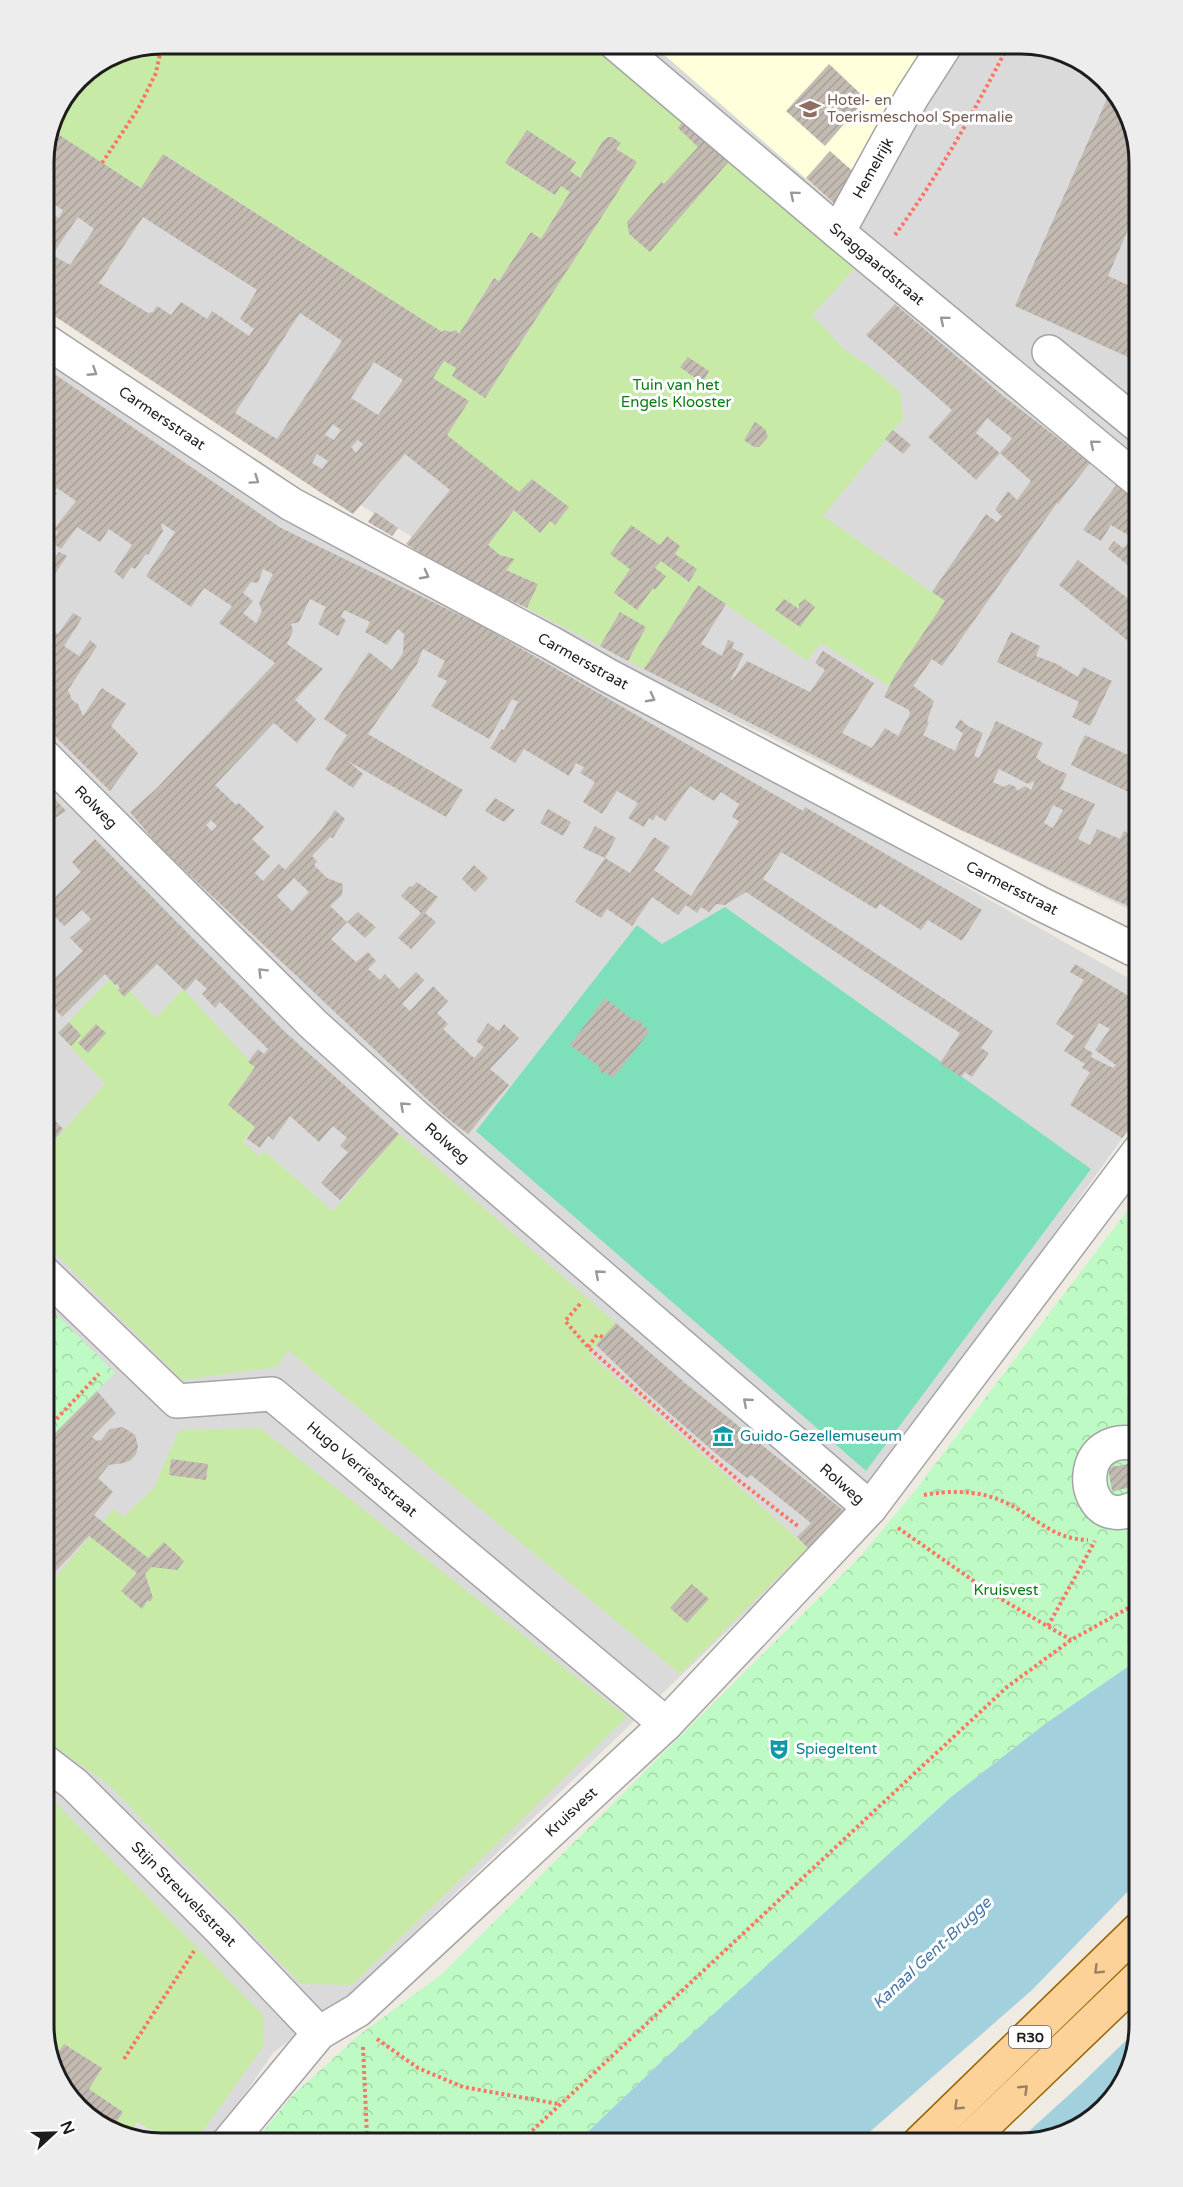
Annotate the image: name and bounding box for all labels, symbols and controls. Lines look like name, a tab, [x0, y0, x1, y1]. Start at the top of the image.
place label: Hotel- en Toerismeschool Spermalie	[827, 91, 1013, 126]
school or university icon: Hotel- en Toerismeschool Spermalie	[798, 97, 822, 121]
street label: Hemelrijk	[849, 134, 897, 202]
one-way arrow	[790, 191, 801, 202]
street label: Snaggaardstraat	[826, 219, 928, 309]
one-way arrow	[940, 316, 951, 327]
one-way arrow	[87, 364, 97, 376]
park label: Tuin van het Engels Klooster	[621, 376, 731, 411]
street label: Carmersstraat	[115, 382, 209, 454]
one-way arrow	[1090, 440, 1101, 451]
one-way arrow	[248, 473, 259, 484]
one-way arrow	[418, 568, 429, 580]
street label: Carmersstraat	[535, 629, 632, 693]
one-way arrow	[645, 691, 656, 703]
street label: Rolweg	[71, 782, 121, 832]
street label: Carmersstraat	[963, 857, 1061, 919]
one-way arrow	[258, 969, 269, 980]
one-way arrow	[400, 1102, 410, 1113]
street label: Rolweg	[421, 1119, 473, 1167]
one-way arrow	[595, 1270, 606, 1281]
one-way arrow	[742, 1398, 753, 1409]
street label: Hugo Verrieststraat	[303, 1418, 421, 1521]
museum icon: Guido-Gezellemuseum	[711, 1424, 735, 1448]
place label: Guido-Gezellemuseum	[740, 1427, 902, 1445]
street label: Rolweg	[816, 1460, 868, 1508]
park label: Kruisvest	[973, 1581, 1039, 1599]
theatre icon: Spiegeltent	[767, 1737, 791, 1761]
place label: Spiegeltent	[796, 1740, 878, 1758]
street label: Kruisvest	[541, 1783, 601, 1841]
street label: Stijn Streuvelsstraat	[128, 1838, 241, 1951]
water label: Kanaal Gent-Brugge	[868, 1892, 996, 2013]
one-way arrow	[1094, 1963, 1105, 1974]
road number: R30	[1009, 2026, 1051, 2048]
one-way arrow	[1017, 2085, 1028, 2096]
one-way arrow	[954, 2099, 964, 2110]
north arrow	[24, 2103, 84, 2163]
text: N	[55, 2118, 79, 2137]

